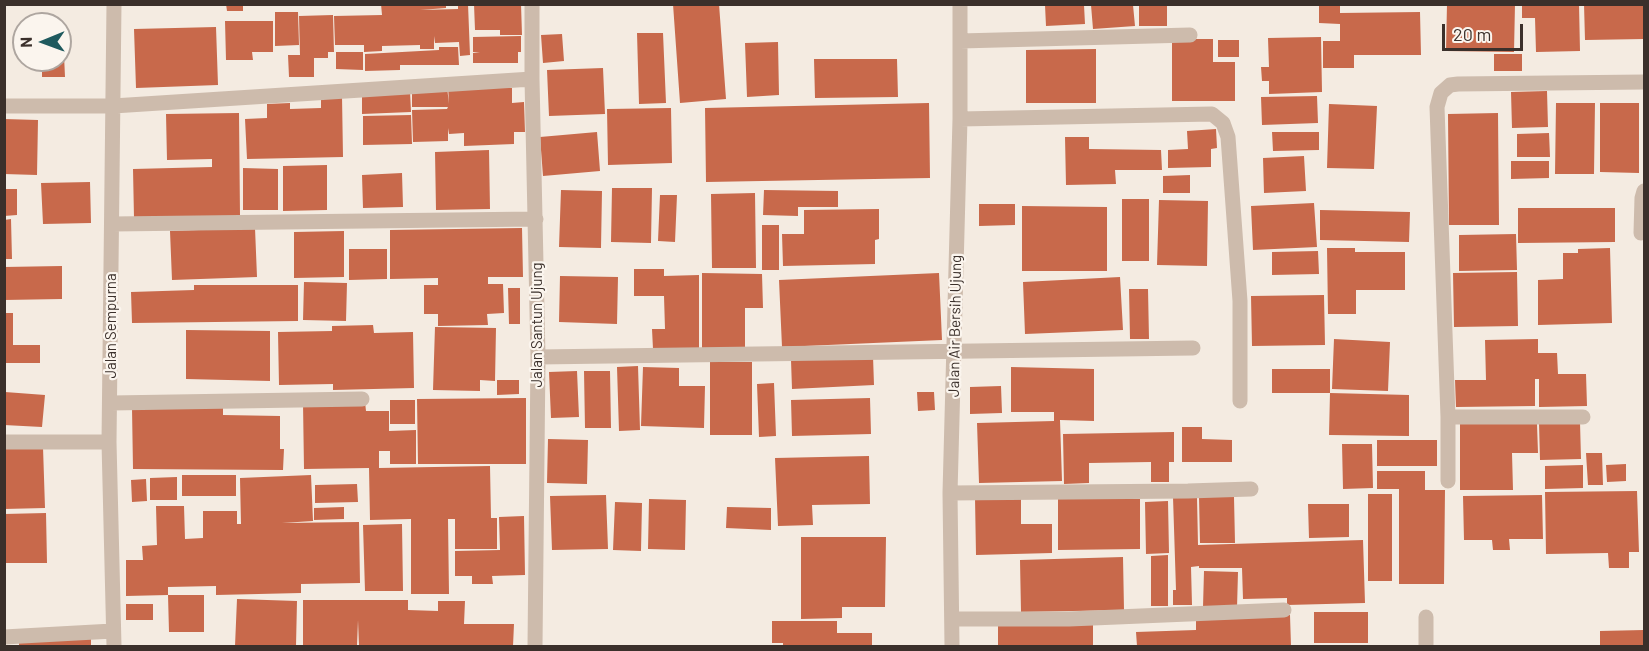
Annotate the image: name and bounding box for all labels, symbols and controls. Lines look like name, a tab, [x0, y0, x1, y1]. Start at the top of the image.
north arrow	[12, 12, 72, 72]
scale bar	[1445, 12, 1526, 50]
text: 20 m	[1453, 23, 1491, 45]
text: N	[16, 37, 35, 48]
street label: Jalan Air Bersih Ujung	[945, 255, 965, 397]
street label: Jalan Santun Ujung	[528, 262, 546, 388]
street label: Jalan Sempurna	[102, 273, 120, 379]

